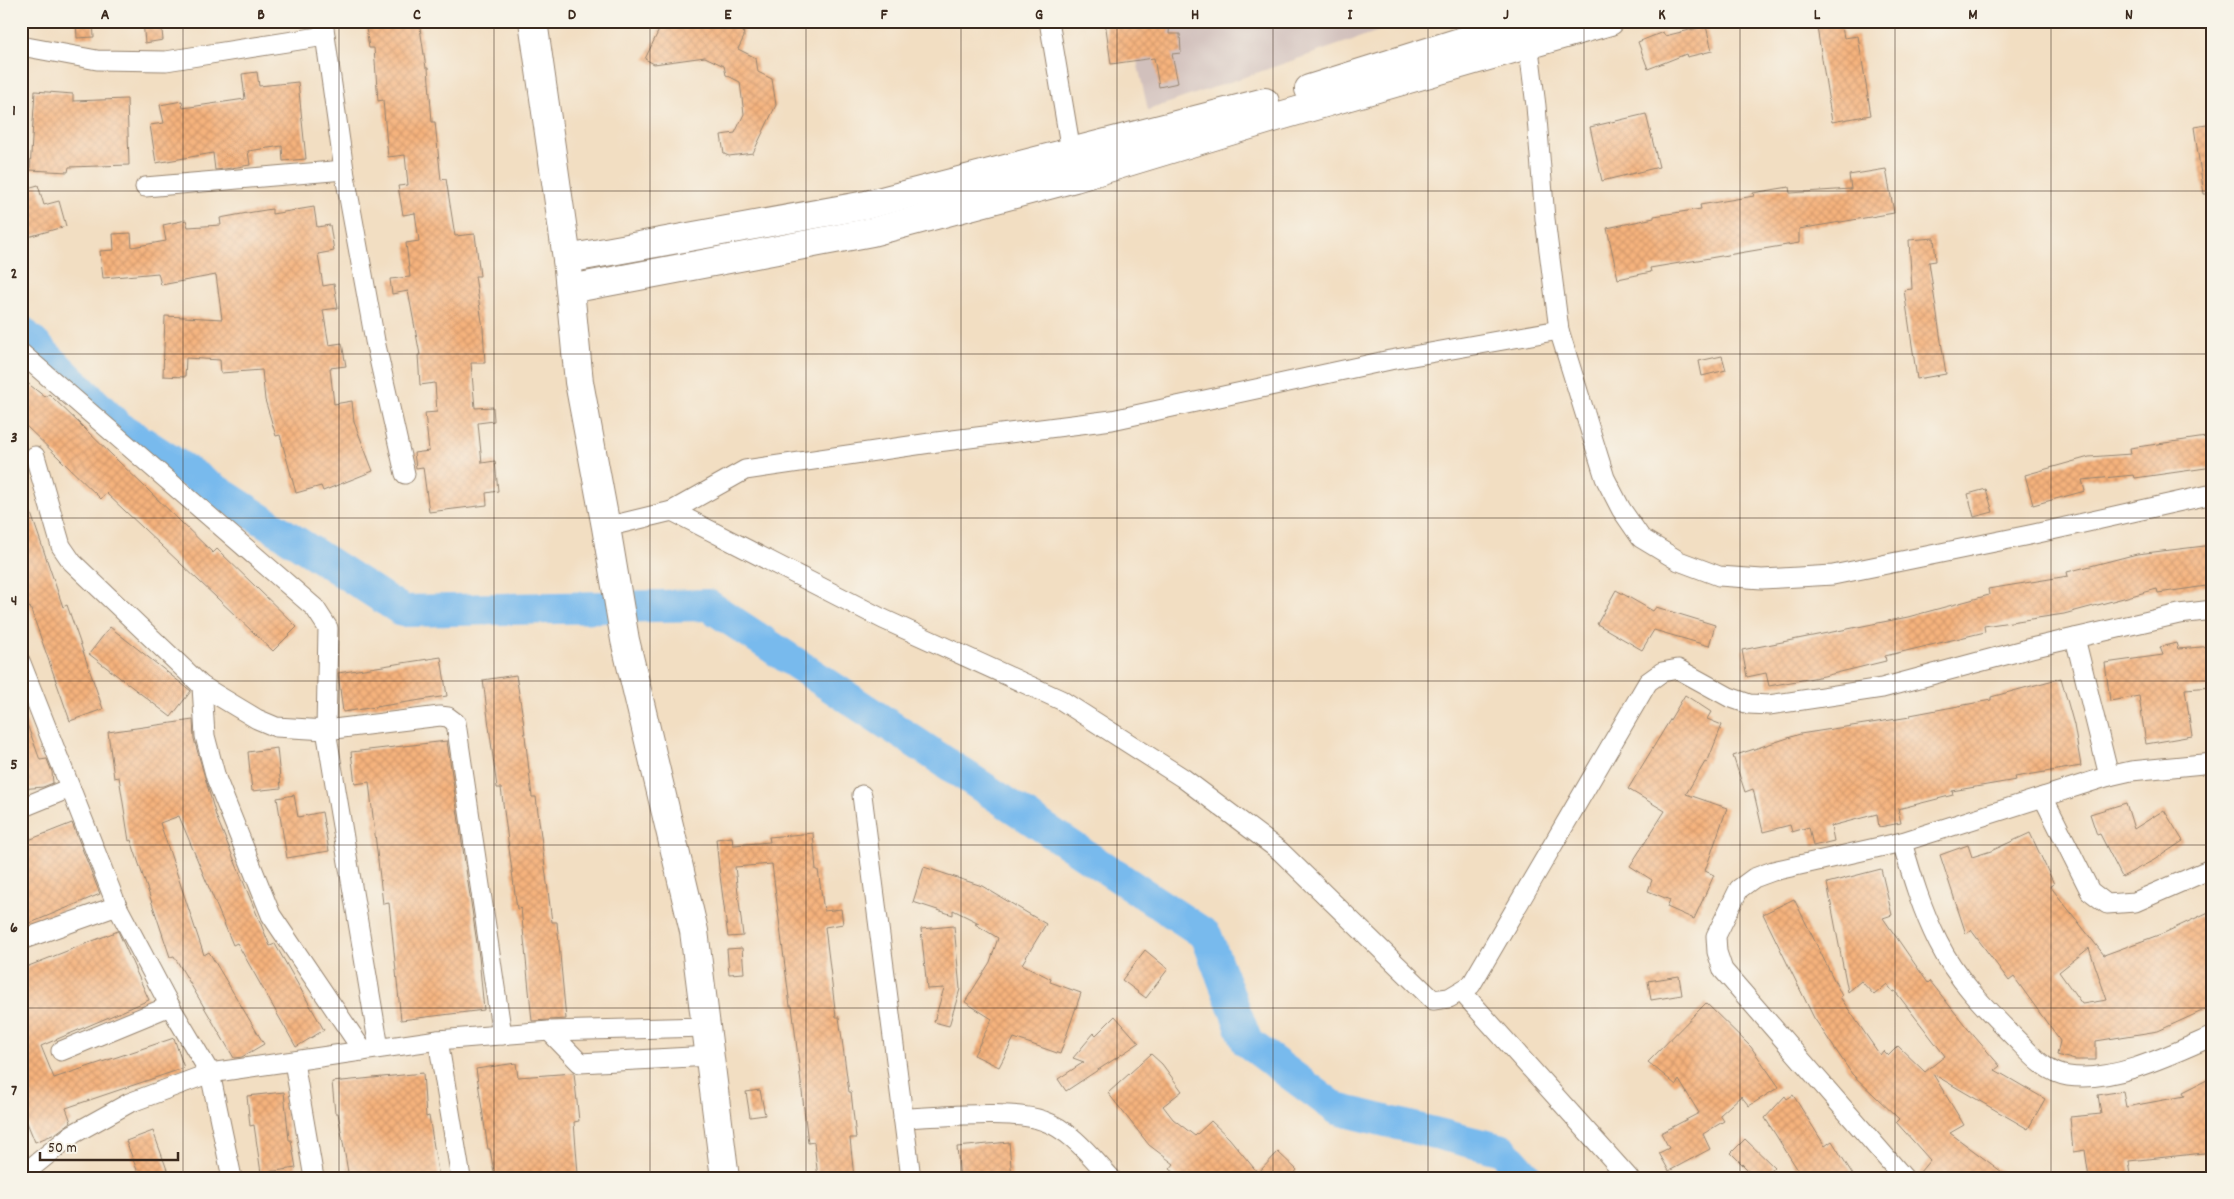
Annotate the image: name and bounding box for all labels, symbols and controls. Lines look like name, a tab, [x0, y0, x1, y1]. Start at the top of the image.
text: A	[101, 4, 110, 27]
text: B	[257, 4, 265, 27]
text: C	[413, 4, 421, 27]
text: D	[568, 4, 577, 27]
text: E	[724, 4, 732, 27]
text: F	[880, 4, 888, 27]
text: G	[1035, 4, 1043, 27]
text: H	[1191, 4, 1199, 27]
text: I	[1348, 4, 1354, 27]
text: J	[1503, 4, 1509, 27]
text: K	[1658, 4, 1666, 27]
text: L	[1814, 4, 1821, 27]
text: M	[1968, 4, 1978, 27]
text: N	[2125, 4, 2133, 27]
text: 1	[12, 100, 16, 123]
text: 2	[11, 263, 18, 286]
text: 3	[10, 427, 18, 450]
text: 4	[11, 590, 17, 613]
text: 5	[10, 754, 18, 777]
text: 6	[10, 917, 18, 940]
text: 7	[11, 1080, 17, 1103]
scale bar	[40, 1129, 178, 1161]
text: 50 m	[48, 1138, 77, 1160]

